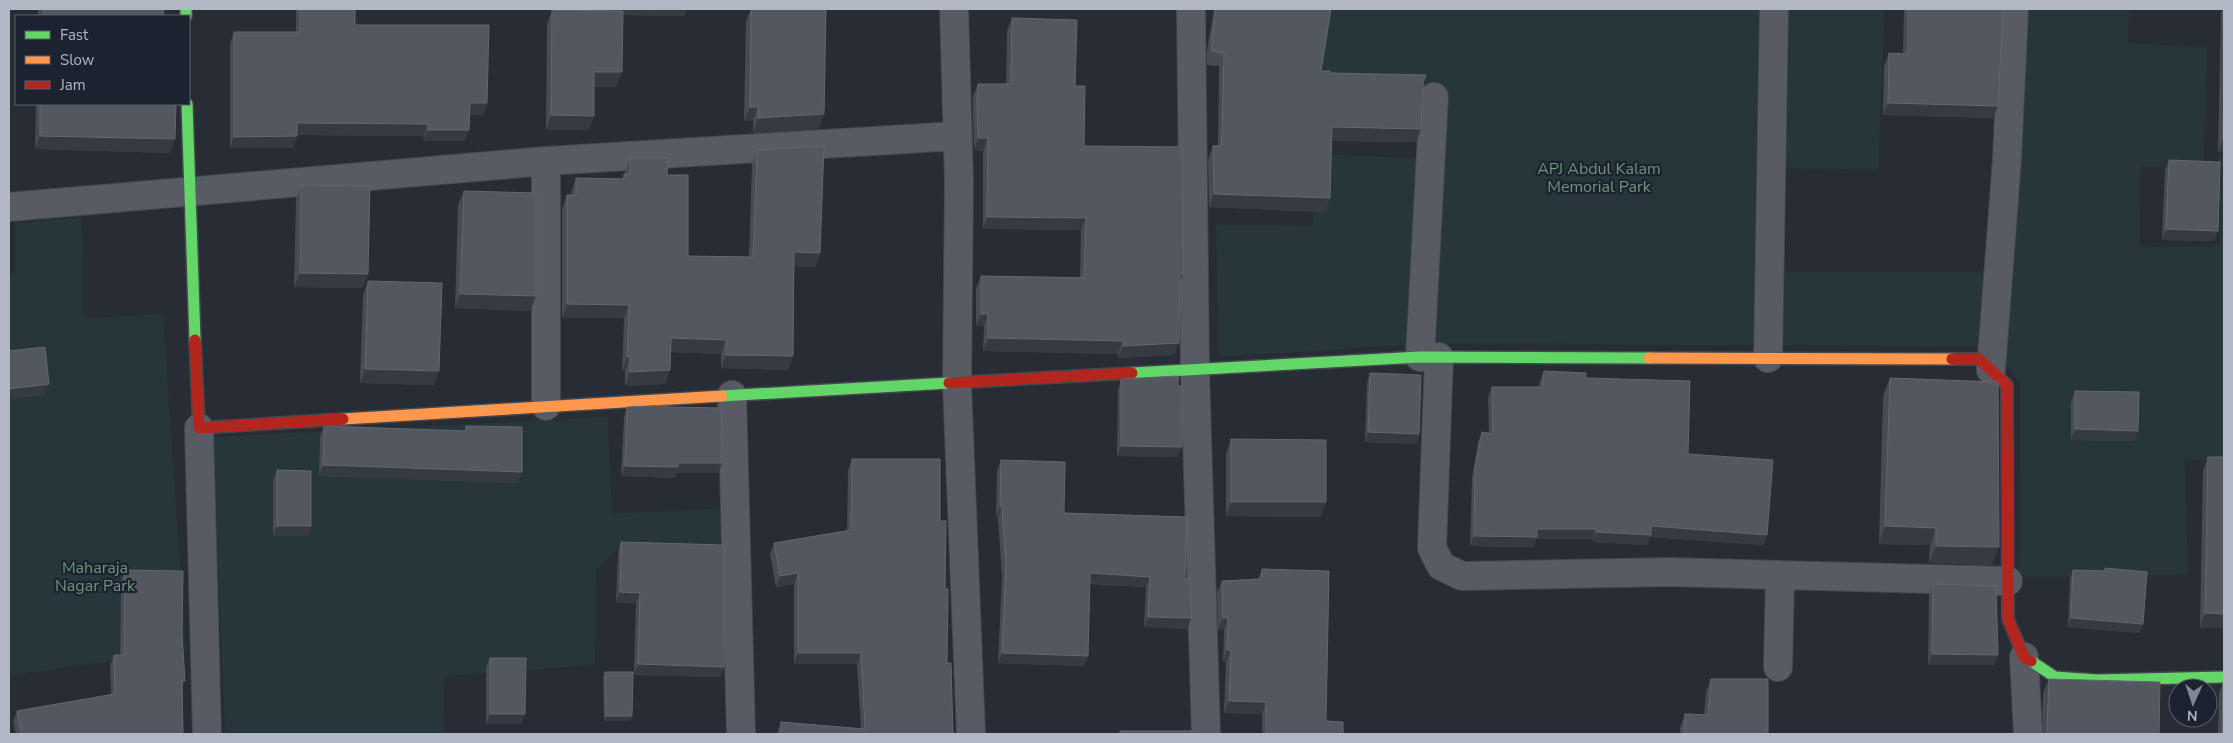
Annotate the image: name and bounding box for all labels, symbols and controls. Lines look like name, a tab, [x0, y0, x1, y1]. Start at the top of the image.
legend	[15, 15, 190, 105]
text: Fast	[60, 25, 89, 45]
text: Slow	[60, 50, 95, 70]
text: Jam	[59, 75, 86, 95]
park label: APJ Abdul Kalam Memorial Park	[1537, 158, 1661, 198]
park label: Maharaja Nagar Park	[55, 557, 136, 597]
north arrow	[2168, 678, 2218, 728]
text: N	[2187, 706, 2198, 725]

